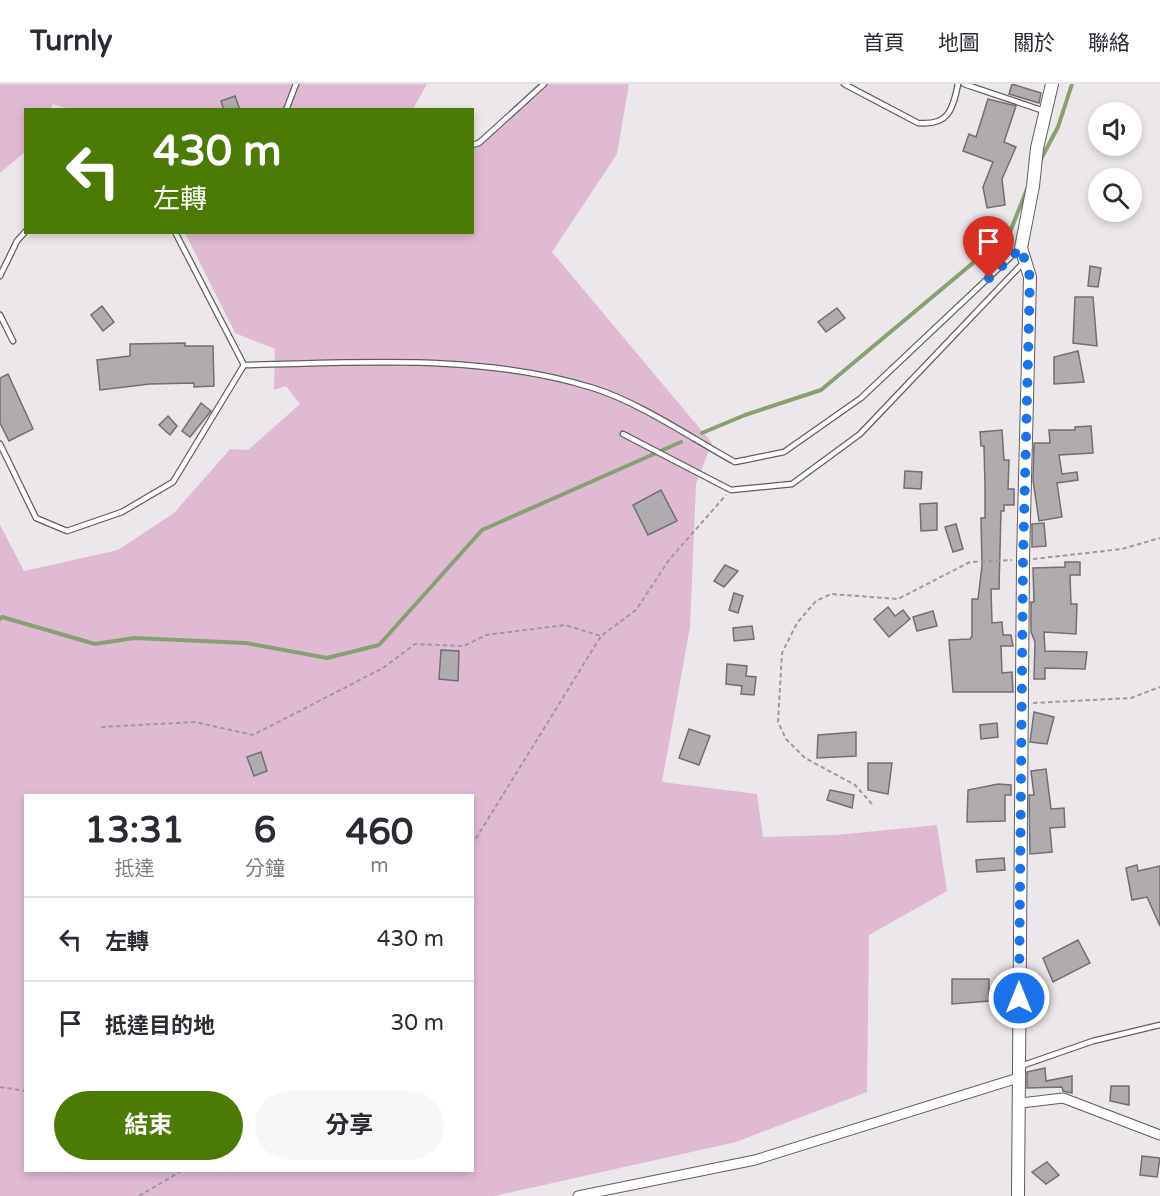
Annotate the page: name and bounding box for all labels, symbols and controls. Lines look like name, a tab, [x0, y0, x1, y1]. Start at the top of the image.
text: Turnly	[30, 24, 112, 58]
text: 首頁	[863, 31, 905, 56]
text: 地圖	[938, 31, 980, 56]
text: 關於	[1013, 31, 1055, 56]
text: 聯絡	[1088, 31, 1130, 56]
map controls	[1088, 102, 1142, 222]
button: sound	[1088, 102, 1142, 156]
text: 430 m	[153, 126, 282, 177]
icon: left	[54, 132, 132, 210]
button: search	[1088, 168, 1142, 222]
text: 左轉	[153, 183, 207, 216]
pin	[963, 216, 1014, 278]
icon: arrive	[972, 225, 1005, 258]
text: 13:31	[85, 809, 184, 852]
text: 6	[254, 809, 276, 852]
text: 460	[346, 811, 413, 854]
text: m	[370, 854, 389, 878]
text: 抵達	[114, 857, 154, 881]
text: 分鐘	[245, 857, 285, 881]
icon: left	[54, 923, 87, 956]
text: 430 m	[377, 926, 444, 952]
text: 左轉	[105, 929, 149, 955]
position arrow	[987, 966, 1051, 1030]
icon: arrive	[54, 1007, 87, 1040]
text: 30 m	[390, 1010, 444, 1036]
text: 抵達目的地	[105, 1013, 215, 1039]
button: 結束	[54, 1091, 243, 1160]
button: 分享	[255, 1091, 444, 1160]

